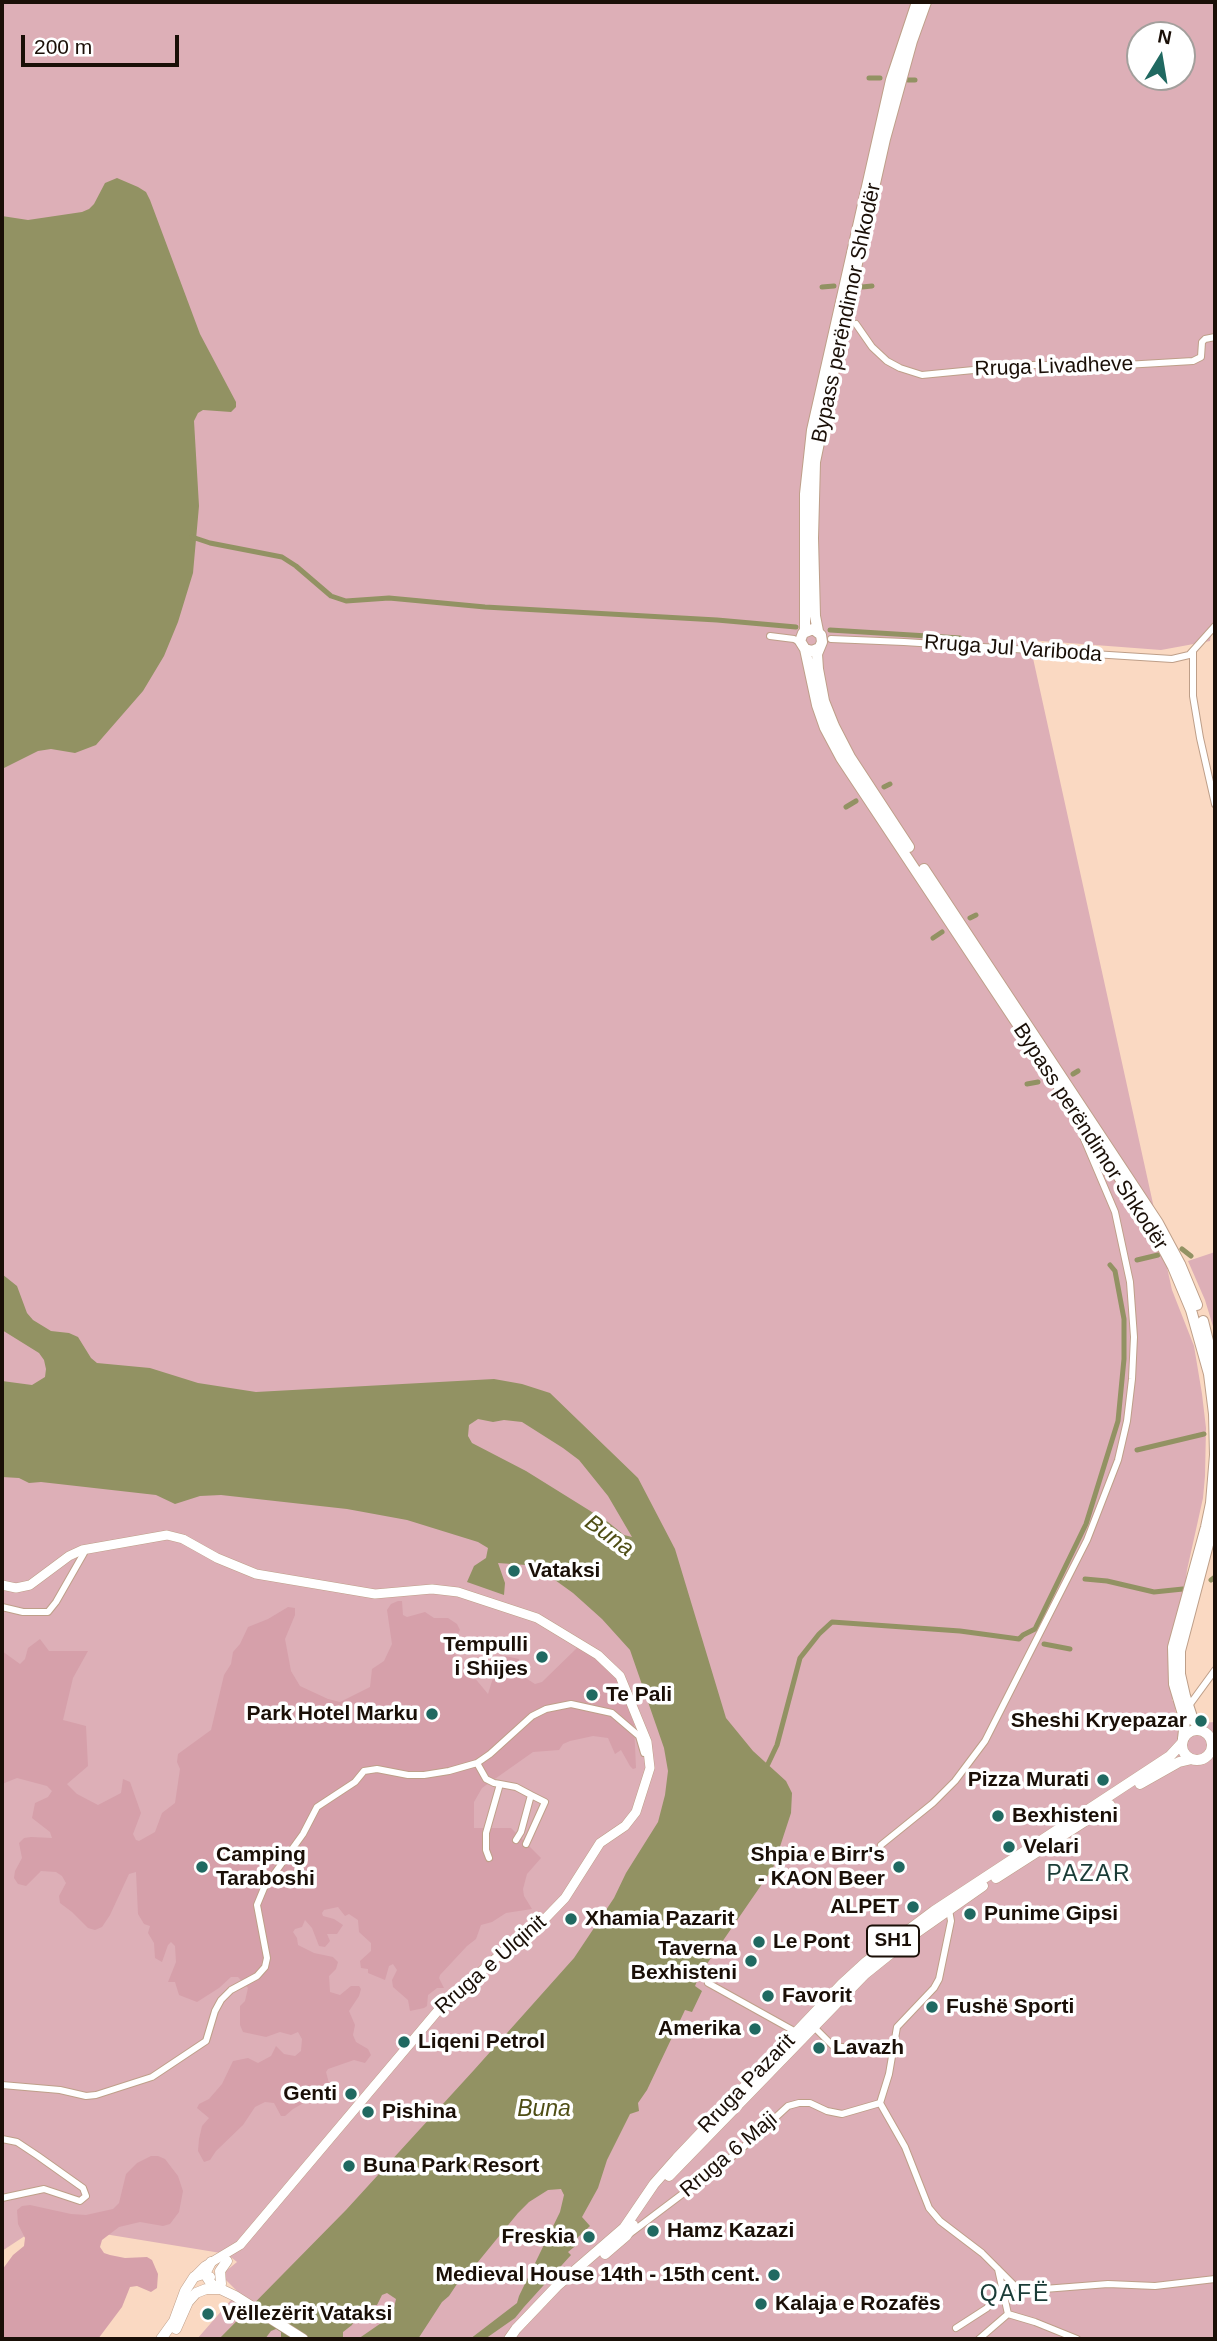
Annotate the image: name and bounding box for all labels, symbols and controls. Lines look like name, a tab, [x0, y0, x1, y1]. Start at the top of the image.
scale bar	[24, 21, 182, 65]
north arrow	[1126, 21, 1196, 91]
text: N	[1156, 25, 1173, 48]
text: 200 m	[34, 35, 92, 58]
street label: Bypass perëndimor Shkodër	[807, 181, 887, 445]
street label: Rruga Livadheve	[974, 352, 1134, 382]
street label: Rruga Jul Variboda	[923, 630, 1103, 668]
street label: Bypass perëndimor Shkodër	[1007, 1019, 1173, 1255]
water label: Buna	[579, 1509, 639, 1563]
place label: Vataksi	[528, 1558, 600, 1584]
marker: Vataksi	[506, 1563, 522, 1579]
place label: Tempulli i Shijes	[443, 1632, 528, 1682]
marker: Tempulli i Shijes	[534, 1649, 550, 1665]
place label: Te Pali	[606, 1682, 672, 1708]
marker: Te Pali	[584, 1687, 600, 1703]
place label: Park Hotel Marku	[246, 1701, 418, 1727]
marker: Park Hotel Marku	[424, 1706, 440, 1722]
place label: Sheshi Kryepazar	[1011, 1708, 1187, 1734]
marker: Sheshi Kryepazar	[1193, 1713, 1209, 1729]
place label: Pizza Murati	[968, 1767, 1089, 1793]
marker: Pizza Murati	[1095, 1772, 1111, 1788]
place label: Bexhisteni	[1012, 1803, 1118, 1829]
marker: Bexhisteni	[990, 1808, 1006, 1824]
place label: Velari	[1023, 1834, 1079, 1860]
marker: Velari	[1001, 1839, 1017, 1855]
place label: Camping Taraboshi	[216, 1842, 315, 1892]
place label: Shpia e Birr's - KAON Beer	[750, 1842, 885, 1892]
marker: Camping Taraboshi	[194, 1859, 210, 1875]
marker: Shpia e Birr's - KAON Beer	[891, 1859, 907, 1875]
district label: PAZAR	[1047, 1861, 1131, 1889]
place label: ALPET	[830, 1894, 899, 1920]
marker: ALPET	[905, 1899, 921, 1915]
place label: Punime Gipsi	[984, 1901, 1118, 1927]
place label: Xhamia Pazarit	[585, 1906, 734, 1932]
marker: Punime Gipsi	[962, 1906, 978, 1922]
street label: Rruga e Ulqinit	[430, 1910, 552, 2020]
marker: Xhamia Pazarit	[563, 1911, 579, 1927]
road number: SH1	[867, 1926, 919, 1956]
place label: Le Pont	[773, 1929, 850, 1955]
marker: Le Pont	[751, 1934, 767, 1950]
place label: Taverna Bexhisteni	[631, 1936, 737, 1986]
marker: Taverna Bexhisteni	[743, 1953, 759, 1969]
place label: Favorit	[782, 1983, 852, 2009]
marker: Favorit	[760, 1988, 776, 2004]
place label: Fushë Sporti	[946, 1994, 1074, 2020]
marker: Fushë Sporti	[924, 1999, 940, 2015]
place label: Amerika	[658, 2016, 741, 2042]
marker: Amerika	[747, 2021, 763, 2037]
place label: Liqeni Petrol	[418, 2029, 545, 2055]
street label: Rruga Pazarit	[693, 2029, 801, 2139]
marker: Liqeni Petrol	[396, 2034, 412, 2050]
place label: Lavazh	[833, 2035, 904, 2061]
marker: Lavazh	[811, 2040, 827, 2056]
place label: Genti	[283, 2081, 337, 2107]
marker: Genti	[343, 2086, 359, 2102]
water label: Buna	[517, 2096, 571, 2124]
place label: Pishina	[382, 2099, 457, 2125]
marker: Pishina	[360, 2104, 376, 2120]
street label: Rruga 6 Maji	[675, 2107, 783, 2203]
place label: Buna Park Resort	[363, 2153, 539, 2179]
marker: Buna Park Resort	[341, 2158, 357, 2174]
place label: Hamz Kazazi	[667, 2218, 794, 2244]
marker: Hamz Kazazi	[645, 2223, 661, 2239]
place label: Freskia	[501, 2224, 575, 2250]
marker: Freskia	[581, 2229, 597, 2245]
place label: Medieval House 14th - 15th cent.	[436, 2262, 760, 2288]
marker: Medieval House 14th - 15th cent.	[766, 2267, 782, 2283]
district label: QAFË	[980, 2281, 1050, 2309]
place label: Kalaja e Rozafës	[775, 2291, 941, 2317]
marker: Kalaja e Rozafës	[753, 2296, 769, 2312]
place label: Vëllezërit Vataksi	[222, 2301, 392, 2327]
marker: Vëllezërit Vataksi	[200, 2306, 216, 2322]

